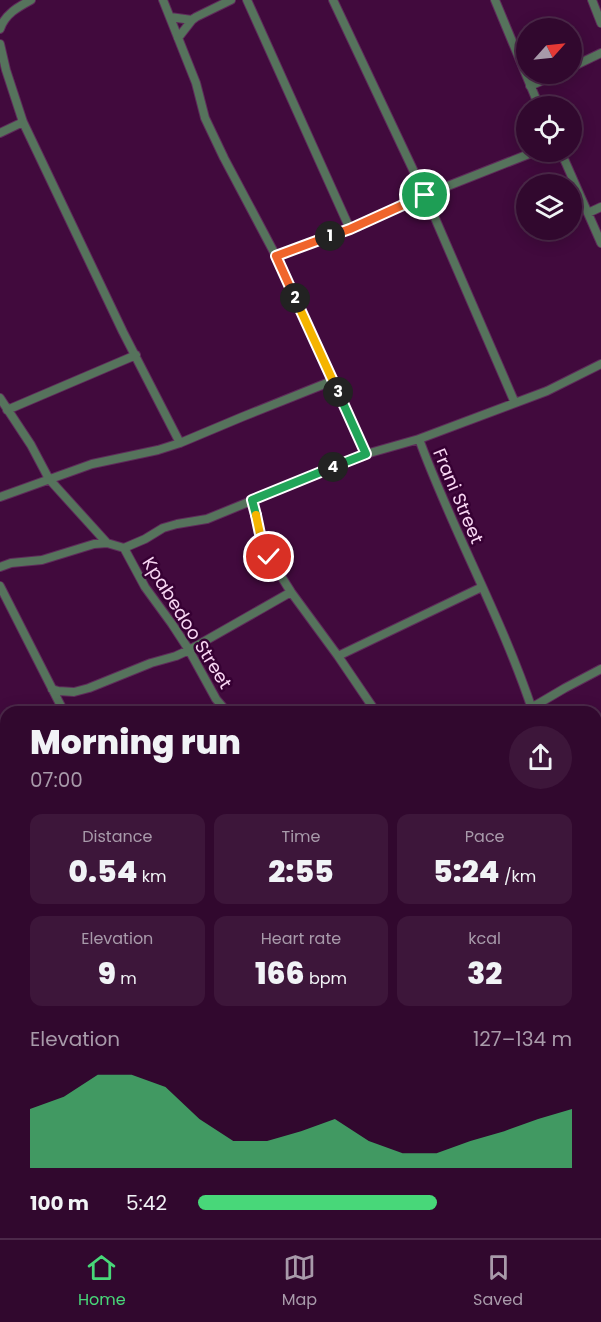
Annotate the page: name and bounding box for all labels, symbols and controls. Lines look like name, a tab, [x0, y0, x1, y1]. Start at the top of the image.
north arrow	[516, 18, 582, 84]
map controls	[516, 18, 582, 240]
button: locate	[516, 96, 582, 162]
pin	[399, 169, 450, 220]
button: layers	[516, 174, 582, 240]
icon: arrive	[408, 178, 441, 211]
pin: 1	[315, 221, 345, 251]
text: 1	[327, 224, 333, 247]
pin: 2	[280, 283, 310, 313]
text: 2	[290, 286, 300, 309]
pin: 3	[323, 377, 353, 407]
text: 3	[333, 380, 343, 403]
street label: Frani Street	[427, 444, 490, 547]
pin: 4	[318, 452, 348, 482]
text: 4	[328, 455, 338, 478]
pin	[243, 531, 294, 582]
icon: check	[252, 540, 285, 573]
street label: Kpabedoo Street	[137, 552, 238, 693]
text: Morning run	[30, 719, 241, 766]
button: share	[509, 726, 572, 789]
text: 07:00	[30, 766, 83, 794]
text: Distance	[82, 825, 152, 848]
text: Time	[281, 825, 320, 848]
text: Pace	[465, 825, 505, 848]
text: 0.54	[68, 850, 137, 893]
text: 2:55	[268, 850, 334, 893]
text: 5:24	[433, 850, 500, 893]
text: km	[137, 865, 166, 888]
text: /km	[500, 865, 536, 888]
text: Elevation	[81, 927, 153, 950]
text: Heart rate	[261, 927, 341, 950]
text: kcal	[468, 927, 501, 950]
text: 9	[98, 952, 116, 995]
text: 166	[255, 952, 305, 995]
text: 32	[467, 952, 502, 995]
text: m	[116, 967, 137, 990]
text: bpm	[305, 967, 347, 990]
text: Elevation	[30, 1025, 120, 1053]
text: 127–134 m	[473, 1025, 572, 1053]
text: 100 m	[30, 1189, 89, 1217]
text: 5:42	[126, 1189, 167, 1217]
tab: Home	[78, 1251, 126, 1312]
tab: Map	[282, 1251, 317, 1312]
tab: Saved	[473, 1251, 523, 1312]

